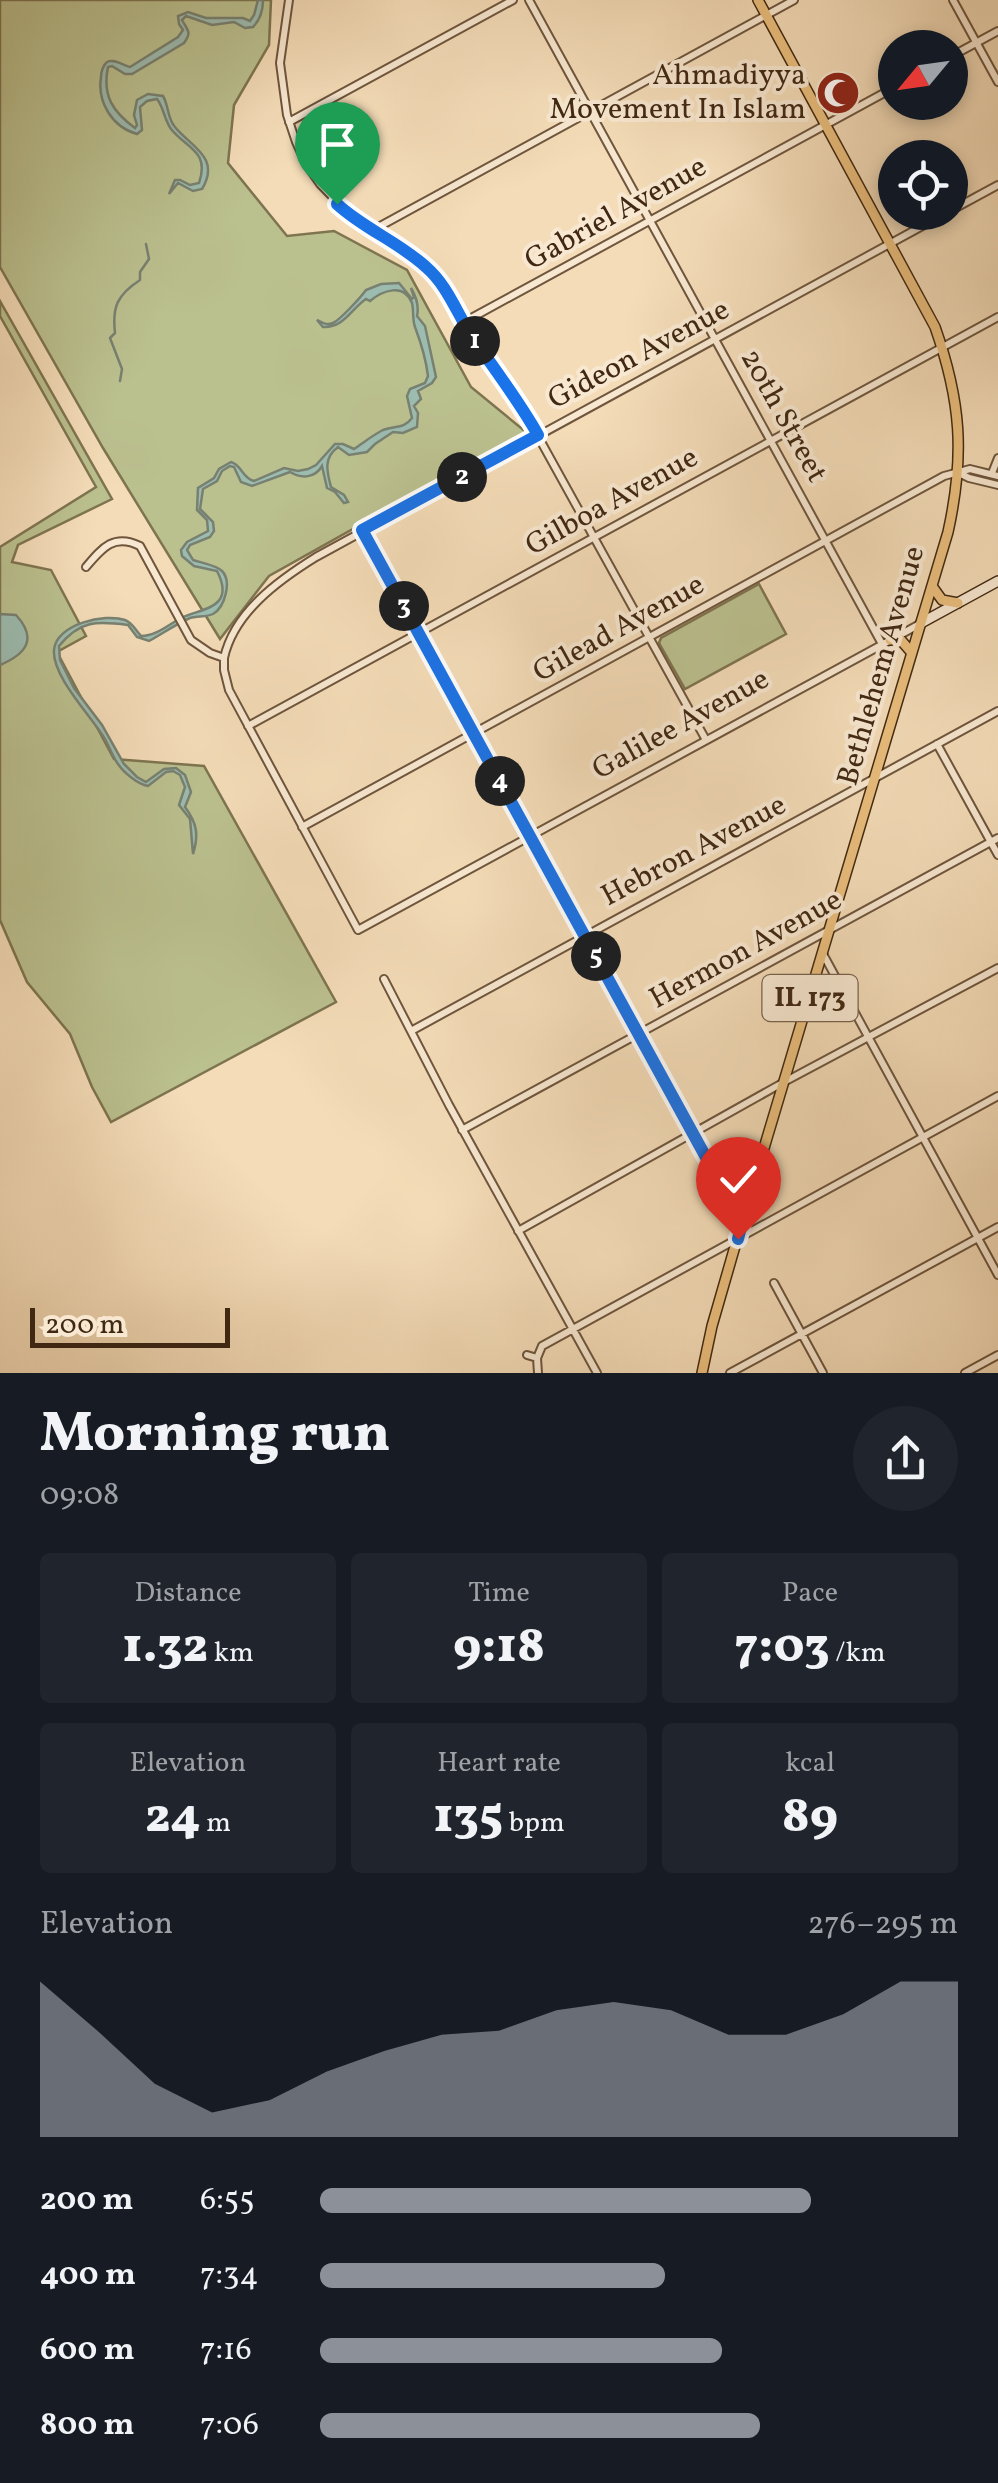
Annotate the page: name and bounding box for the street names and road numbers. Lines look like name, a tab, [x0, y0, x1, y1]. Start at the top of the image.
street label: Gabriel Avenue	[517, 147, 715, 281]
street label: Gideon Avenue	[541, 289, 737, 421]
street label: 20th Street	[729, 342, 837, 490]
street label: Gilboa Avenue	[518, 437, 706, 567]
street label: Bethlehem Avenue	[828, 541, 936, 791]
street label: Gilead Avenue	[526, 565, 712, 693]
street label: Galilee Avenue	[585, 659, 777, 791]
street label: Hebron Avenue	[594, 785, 794, 917]
street label: Hermon Avenue	[642, 880, 850, 1020]
road number: IL 173	[762, 975, 858, 1021]

